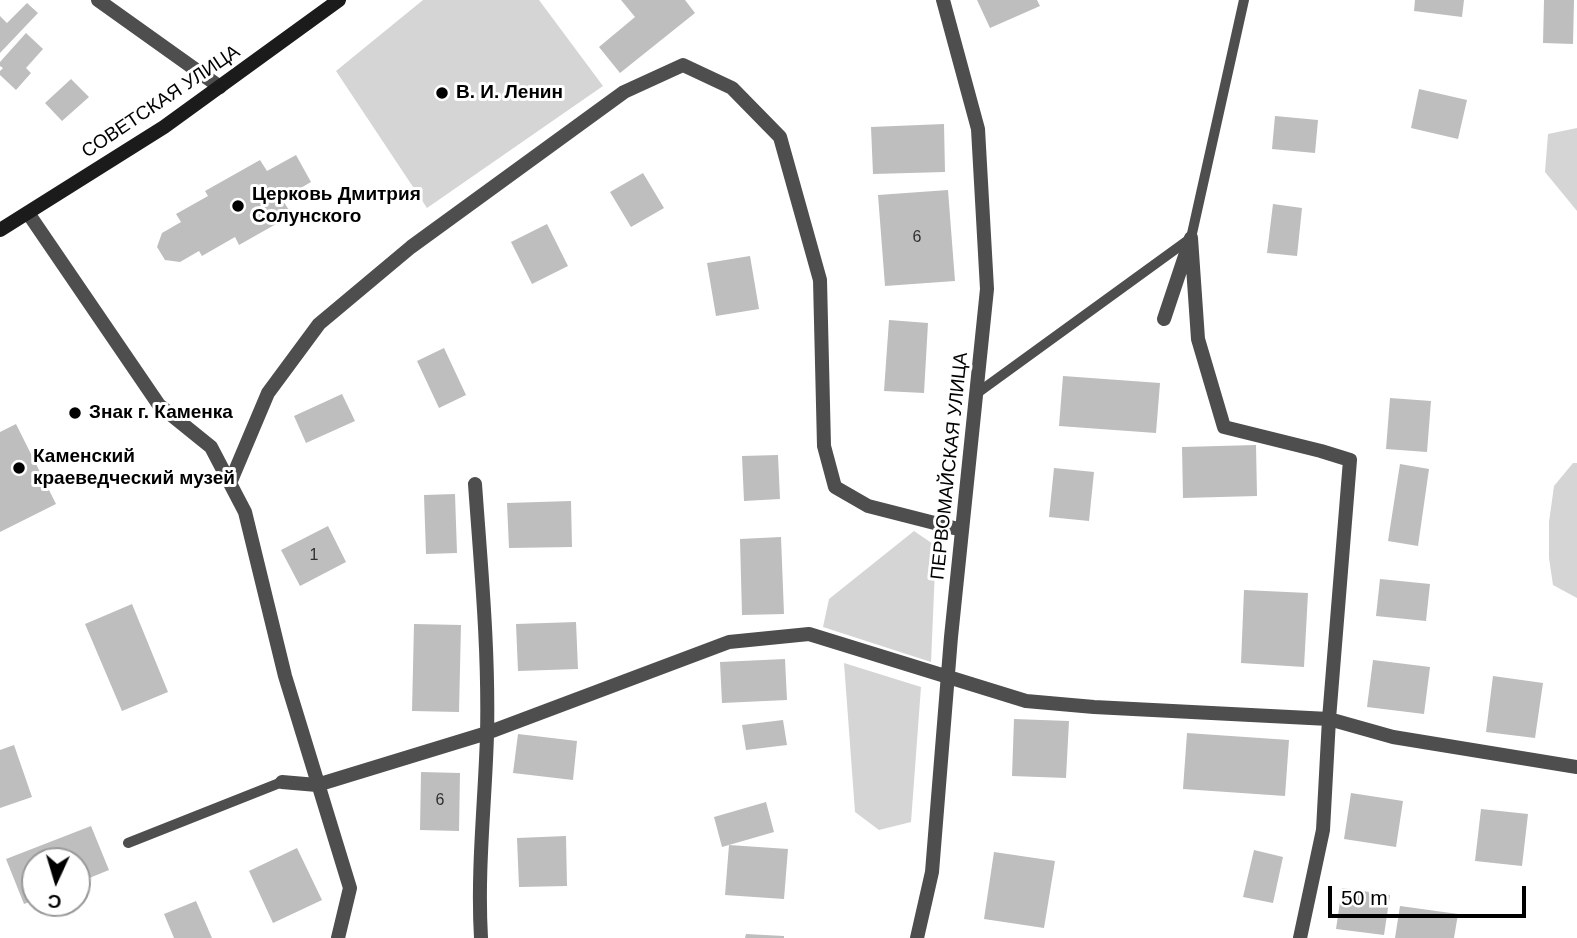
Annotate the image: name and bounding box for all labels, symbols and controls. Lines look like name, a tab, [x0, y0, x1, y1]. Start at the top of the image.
street label: СОВЕТСКАЯ УЛИЦА	[78, 41, 244, 163]
place label: В. И. Ленин	[456, 82, 563, 104]
marker: В. И. Ленин	[434, 85, 450, 101]
place label: Церковь Дмитрия Солунского	[252, 184, 421, 228]
marker: Церковь Дмитрия Солунского	[230, 198, 246, 214]
house number: 6	[913, 228, 921, 248]
street label: ПЕРВОМАЙСКАЯ УЛИЦА	[927, 351, 973, 581]
place label: Знак г. Каменка	[89, 402, 233, 424]
marker: Знак г. Каменка	[67, 405, 83, 421]
place label: Каменский краеведческий музей	[33, 446, 235, 490]
marker: Каменский краеведческий музей	[11, 460, 27, 476]
house number: 1	[310, 546, 318, 566]
house number: 6	[436, 791, 444, 811]
north arrow	[21, 847, 91, 917]
scale bar	[1332, 872, 1530, 916]
text: 50 m	[1341, 886, 1388, 909]
text: С	[47, 890, 62, 912]

